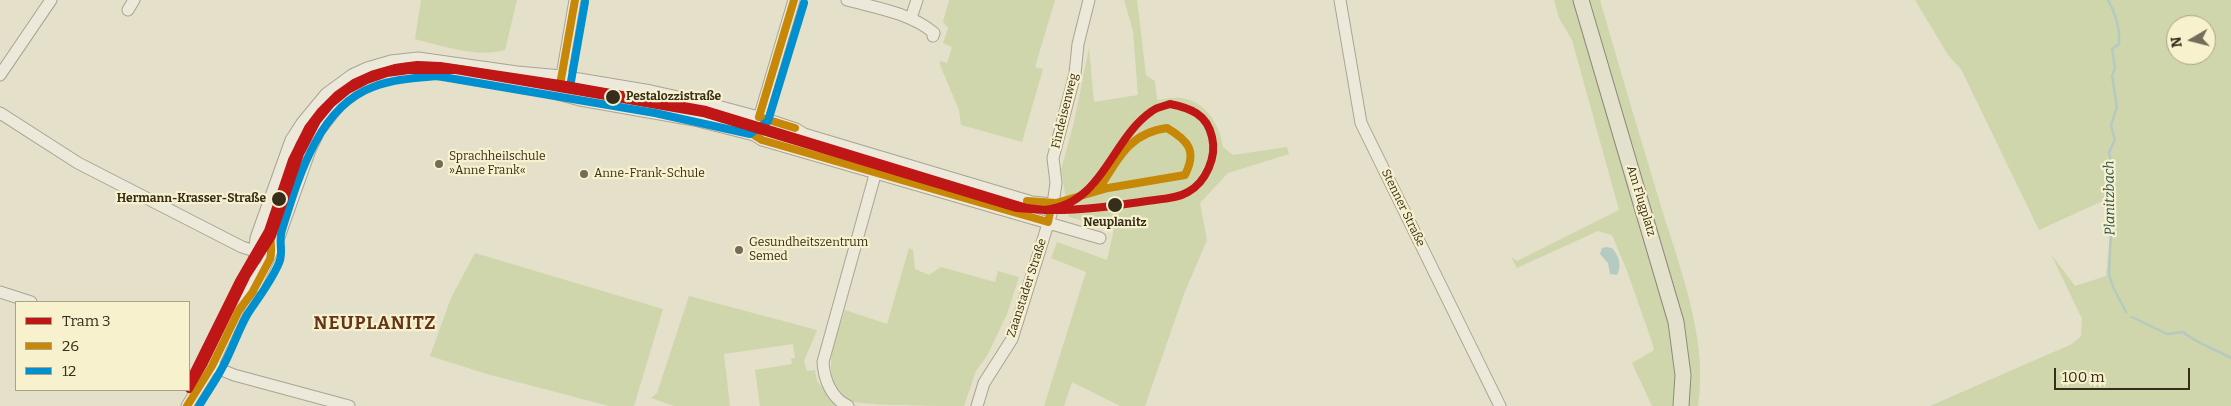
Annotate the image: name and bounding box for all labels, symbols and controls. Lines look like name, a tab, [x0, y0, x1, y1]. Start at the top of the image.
north arrow	[2166, 15, 2216, 65]
text: N	[2167, 35, 2186, 49]
street label: Findeisenweg	[1049, 72, 1081, 150]
marker: Pestalozzistraße	[604, 88, 622, 106]
place label: Pestalozzistraße	[626, 90, 721, 104]
place label: Sprachheilschule »Anne Frank«	[449, 150, 546, 178]
marker: Sprachheilschule »Anne Frank«	[433, 158, 445, 170]
water label: Planitzbach	[2101, 160, 2119, 236]
street label: Am Flugplatz	[1623, 164, 1659, 238]
place label: Anne-Frank-Schule	[594, 167, 705, 181]
street label: Stenner Straße	[1378, 167, 1428, 249]
marker: Anne-Frank-Schule	[578, 168, 590, 180]
marker: Hermann-Krasser-Straße	[270, 190, 288, 208]
place label: Hermann-Krasser-Straße	[117, 192, 266, 206]
marker: Neuplanitz	[1106, 196, 1124, 214]
place label: Neuplanitz	[1083, 216, 1147, 230]
place label: Gesundheitszentrum Semed	[749, 236, 868, 264]
street label: Zaanstader Straße	[1004, 237, 1050, 339]
marker: Gesundheitszentrum Semed	[733, 244, 745, 256]
legend	[15, 301, 190, 391]
text: Tram 3	[62, 312, 111, 330]
district label: NEUPLANITZ	[312, 313, 438, 335]
text: 26	[62, 337, 79, 355]
scale bar	[2056, 358, 2192, 390]
text: 12	[62, 362, 76, 380]
text: 100 m	[2062, 368, 2105, 386]

